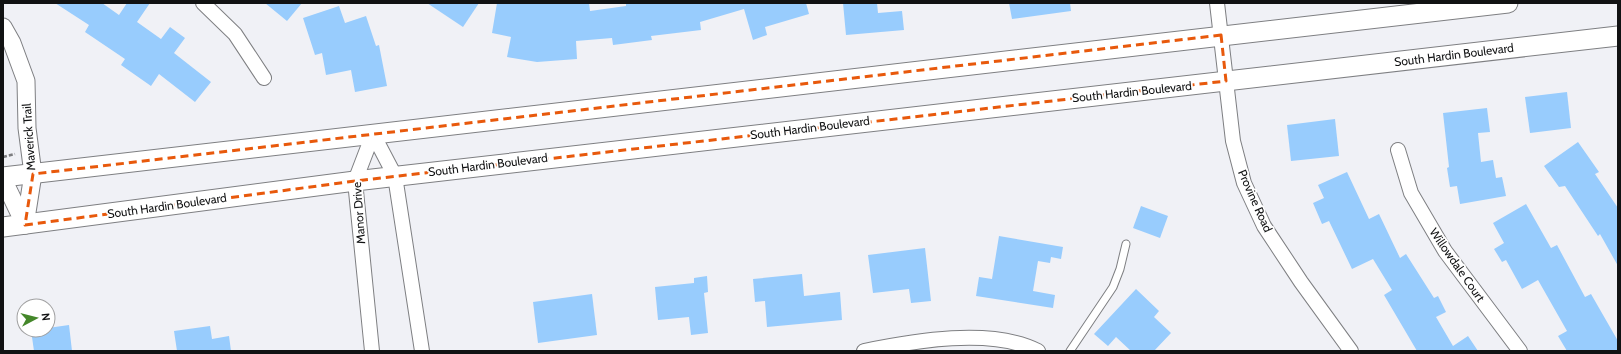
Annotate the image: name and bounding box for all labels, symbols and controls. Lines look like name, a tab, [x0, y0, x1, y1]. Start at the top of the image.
street label: South Hardin Boulevard	[1393, 40, 1515, 69]
street label: South Hardin Boulevard	[1071, 78, 1193, 105]
street label: Maverick Trail	[19, 103, 38, 171]
street label: South Hardin Boulevard	[749, 113, 871, 142]
street label: South Hardin Boulevard	[427, 150, 549, 179]
street label: Provine Road	[1235, 167, 1276, 234]
street label: Manor Drive	[349, 182, 368, 245]
street label: South Hardin Boulevard	[106, 190, 228, 221]
street label: Willowdale Court	[1426, 225, 1488, 304]
north arrow	[16, 298, 56, 338]
text: N	[39, 312, 53, 321]

